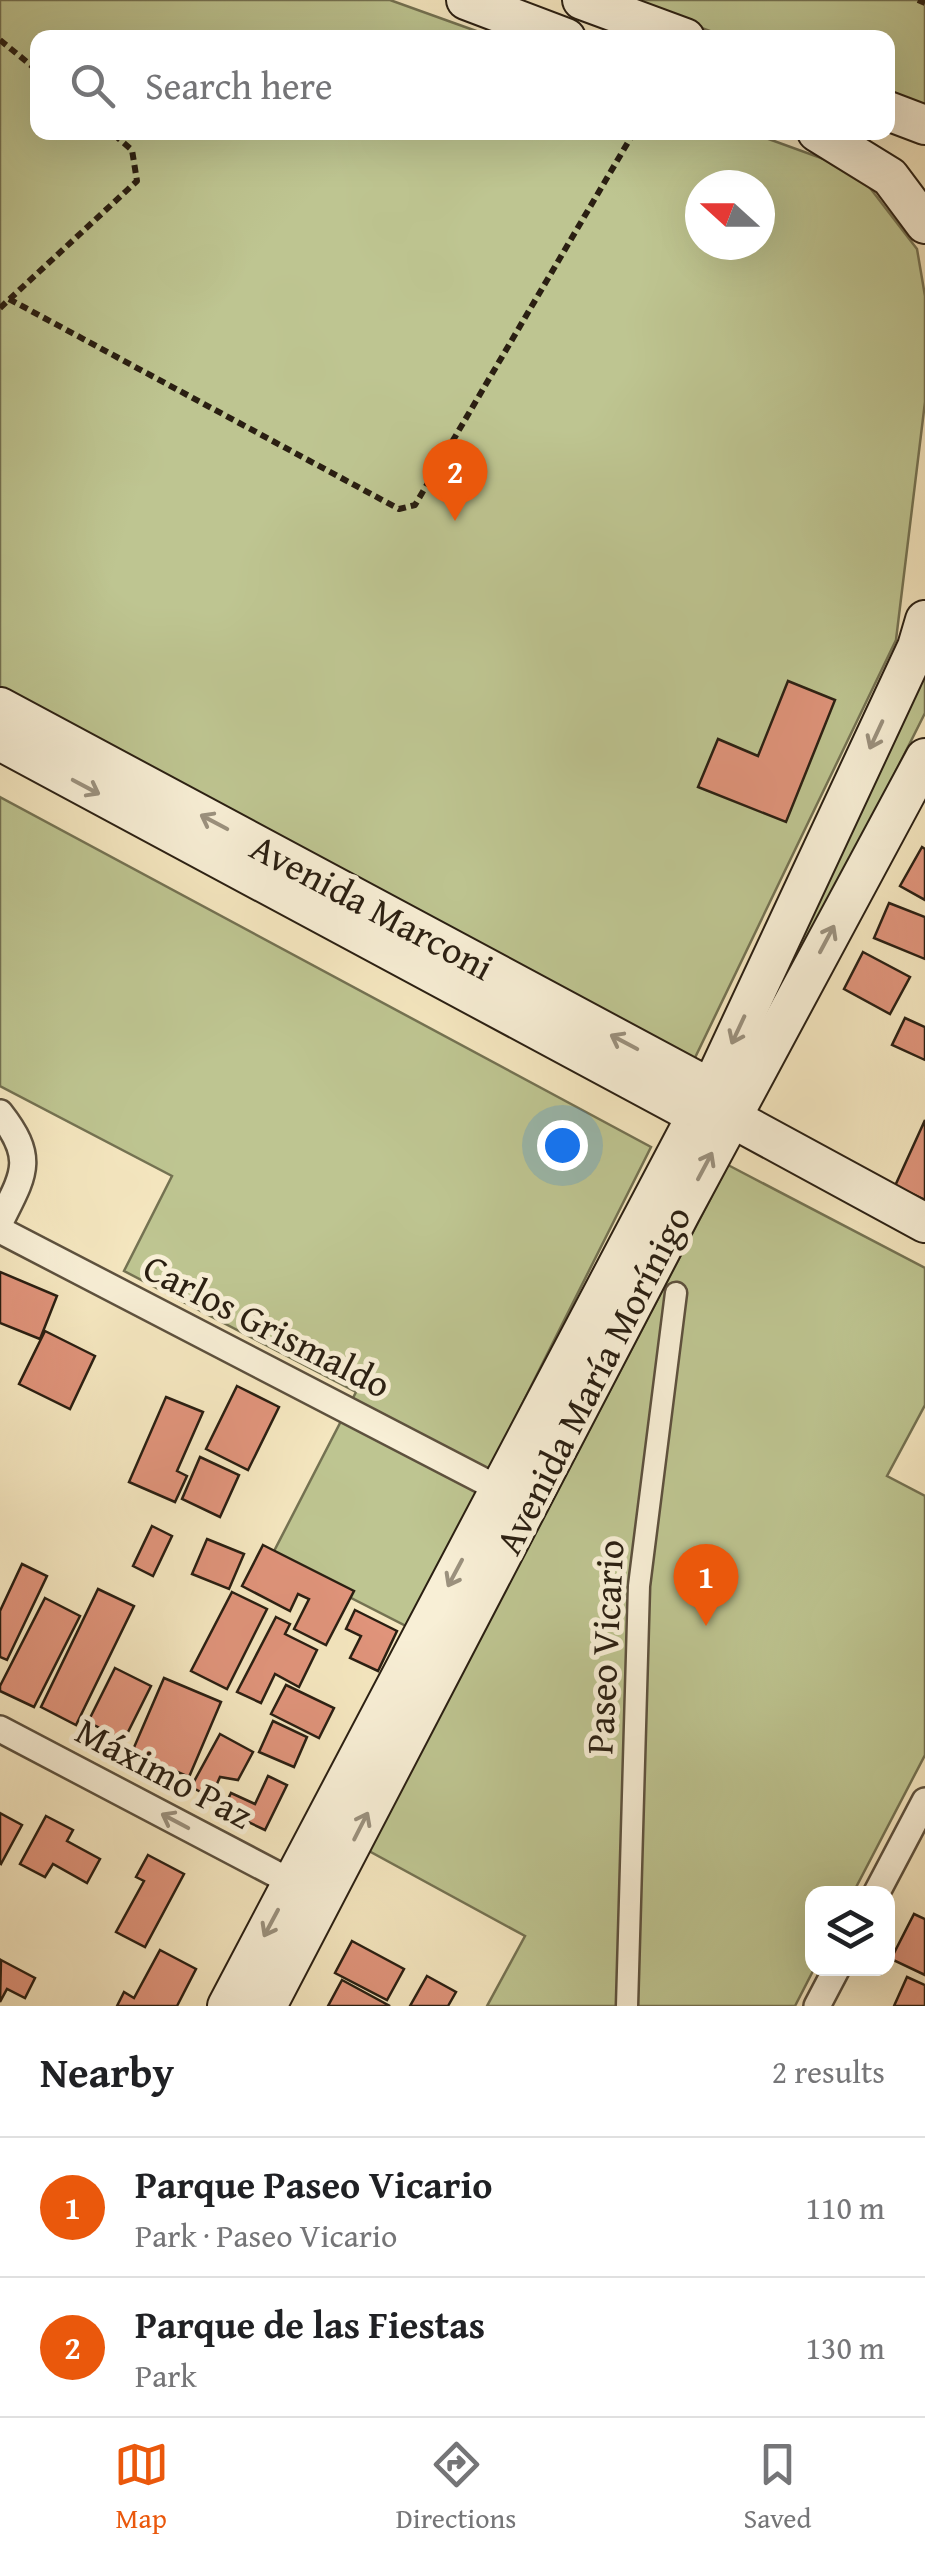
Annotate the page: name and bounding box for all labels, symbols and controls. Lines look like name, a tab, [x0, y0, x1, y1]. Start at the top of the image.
search box	[30, 30, 895, 140]
text: Search here	[145, 57, 333, 113]
icon: search	[65, 58, 120, 113]
north arrow	[685, 170, 775, 260]
pin: 2	[422, 438, 488, 521]
one-way arrow	[865, 719, 884, 749]
one-way arrow	[70, 778, 100, 798]
one-way arrow	[200, 812, 230, 832]
street label: Avenida Marconi	[241, 818, 504, 994]
one-way arrow	[817, 925, 837, 955]
one-way arrow	[728, 1014, 747, 1044]
one-way arrow	[610, 1032, 640, 1052]
your location	[537, 1120, 588, 1171]
one-way arrow	[696, 1151, 715, 1181]
street label: Avenida María Morínigo	[480, 1195, 704, 1564]
street label: Carlos Grismaldo	[134, 1239, 401, 1412]
street label: Paseo Vicario	[570, 1538, 638, 1756]
pin: 1	[674, 1544, 738, 1626]
one-way arrow	[445, 1558, 464, 1588]
street label: Máximo Paz	[66, 1702, 263, 1842]
one-way arrow	[161, 1811, 191, 1830]
one-way arrow	[352, 1812, 371, 1842]
map controls	[805, 1886, 895, 1976]
button: layers	[805, 1886, 895, 1976]
one-way arrow	[261, 1908, 281, 1937]
text: Nearby	[40, 2041, 174, 2102]
text: 2 results	[772, 2048, 885, 2095]
text: Parque Paseo Vicario	[135, 2156, 492, 2212]
text: 1	[64, 2184, 81, 2231]
text: 110 m	[806, 2184, 885, 2231]
text: Park · Paseo Vicario	[135, 2212, 397, 2259]
text: Parque de las Fiestas	[135, 2296, 485, 2352]
text: 2	[64, 2324, 81, 2371]
text: 130 m	[806, 2324, 885, 2371]
text: Park	[135, 2352, 197, 2399]
tab: Map	[114, 2437, 169, 2538]
tab: Directions	[396, 2437, 516, 2538]
tab: Saved	[744, 2437, 811, 2538]

